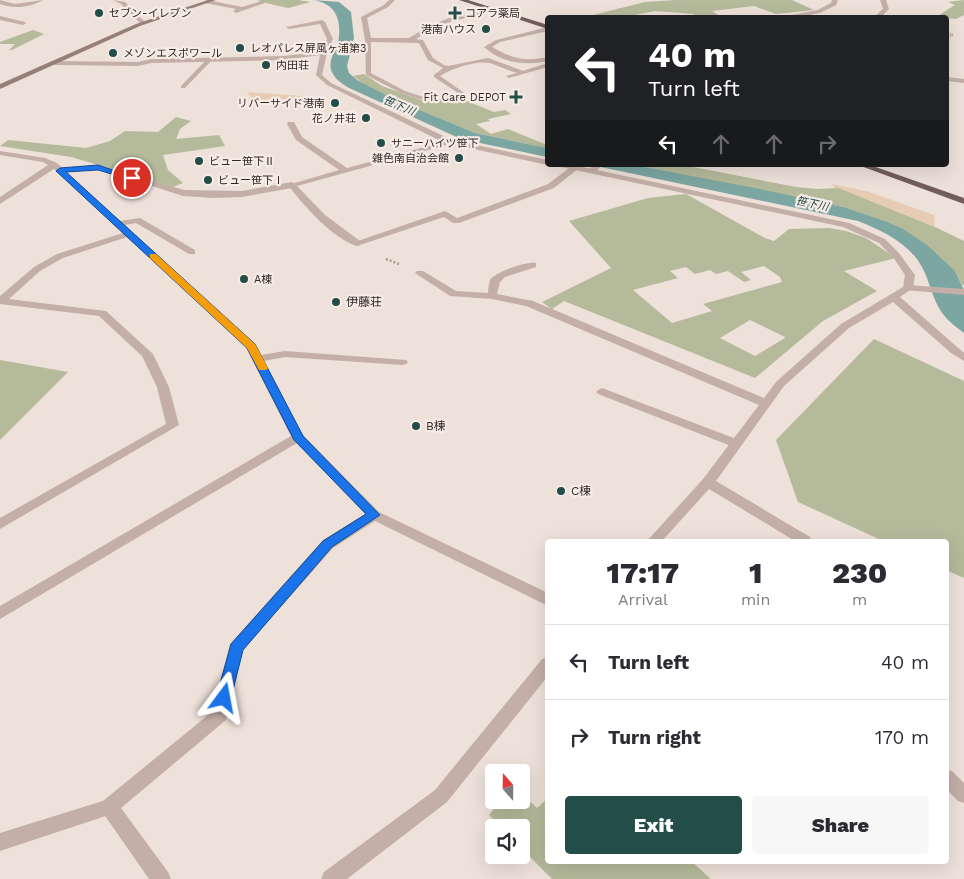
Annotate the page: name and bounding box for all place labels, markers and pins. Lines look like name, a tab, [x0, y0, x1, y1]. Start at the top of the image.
marker: セブン-イレブン	[93, 7, 105, 19]
place label: セブン-イレブン	[109, 7, 192, 20]
marker: コアラ薬局	[449, 7, 461, 19]
place label: コアラ薬局	[465, 7, 520, 20]
place label: 港南ハウス	[421, 23, 476, 36]
marker: 港南ハウス	[480, 23, 492, 35]
marker: レオパレス屏風ヶ浦第3	[234, 42, 246, 54]
place label: レオパレス屏風ヶ浦第3	[250, 42, 366, 55]
marker: メゾンエスポワール	[107, 47, 119, 59]
place label: メゾンエスポワール	[123, 47, 222, 60]
marker: 内田荘	[260, 59, 272, 71]
place label: 内田荘	[276, 59, 309, 72]
place label: Fit Care DEPOT	[424, 91, 506, 104]
marker: Fit Care DEPOT	[510, 91, 522, 103]
place label: リバーサイド港南	[237, 97, 325, 110]
marker: リバーサイド港南	[329, 97, 341, 109]
place label: 花ノ井荘	[312, 112, 356, 125]
marker: 花ノ井荘	[360, 112, 372, 124]
marker: サニーハイツ笹下	[375, 137, 387, 149]
place label: サニーハイツ笹下	[391, 137, 479, 150]
place label: 雑色南自治会館	[372, 152, 449, 165]
marker: 雑色南自治会館	[453, 152, 465, 164]
marker: ビュー笹下Ⅱ	[193, 155, 205, 167]
place label: ビュー笹下Ⅱ	[209, 155, 275, 168]
pin	[111, 157, 153, 199]
marker: ビュー笹下Ⅰ	[202, 174, 214, 186]
place label: ビュー笹下Ⅰ	[218, 174, 284, 187]
marker: A棟	[238, 273, 250, 285]
place label: A棟	[254, 273, 272, 286]
place label: 伊藤荘	[346, 295, 382, 309]
marker: 伊藤荘	[330, 296, 342, 308]
place label: B棟	[426, 419, 446, 433]
marker: B棟	[410, 420, 422, 432]
place label: C棟	[571, 484, 591, 498]
marker: C棟	[555, 485, 567, 497]

